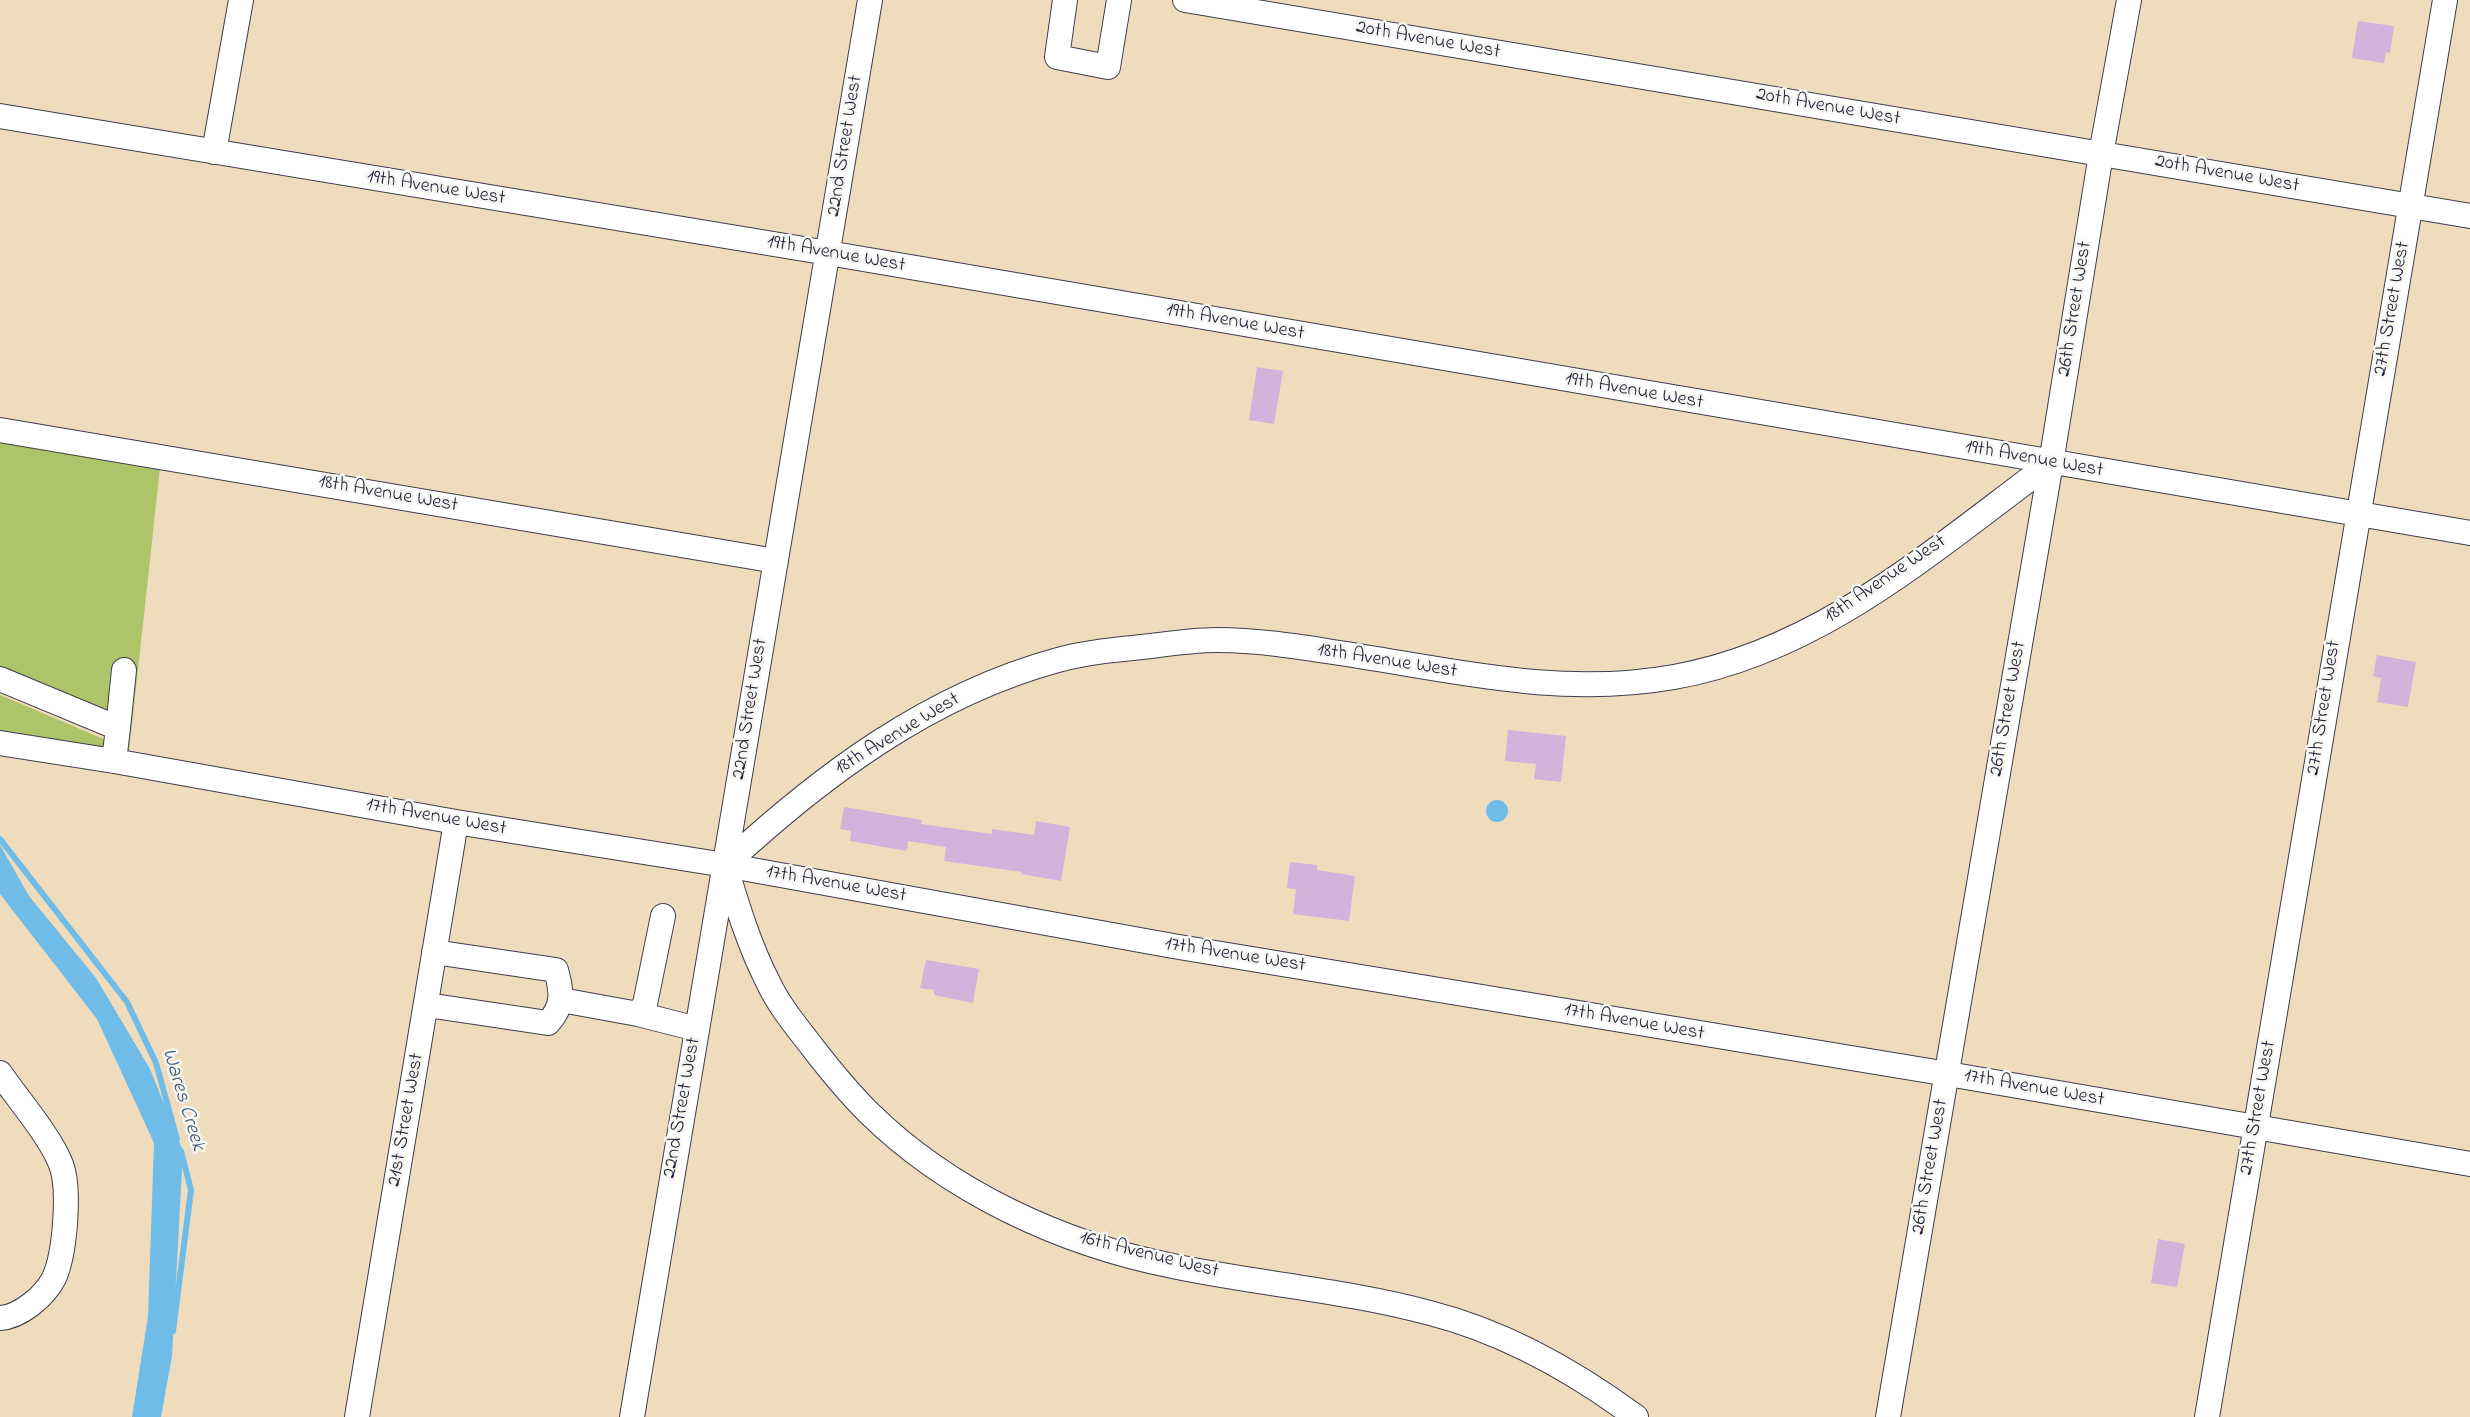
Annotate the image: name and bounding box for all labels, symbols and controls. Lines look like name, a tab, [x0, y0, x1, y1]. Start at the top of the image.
street label: 20th Avenue West	[1354, 17, 1502, 65]
street label: 22nd Street West	[823, 74, 869, 218]
street label: 20th Avenue West	[1754, 84, 1902, 132]
street label: 20th Avenue West	[2153, 151, 2301, 199]
street label: 19th Avenue West	[365, 166, 507, 212]
street label: 19th Avenue West	[765, 231, 907, 279]
street label: 26th Street West	[2053, 240, 2099, 378]
street label: 27th Street West	[2369, 240, 2417, 378]
street label: 19th Avenue West	[1164, 299, 1306, 347]
street label: 19th Avenue West	[1563, 368, 1705, 416]
street label: 19th Avenue West	[1963, 436, 2105, 484]
street label: 18th Avenue West	[316, 471, 460, 519]
street label: 18th Avenue West	[1821, 531, 1951, 629]
street label: 22nd Street West	[728, 637, 774, 781]
street label: 18th Avenue West	[1315, 639, 1459, 685]
street label: 27th Street West	[2302, 639, 2348, 777]
street label: 26th Street West	[1985, 640, 2033, 778]
street label: 18th Avenue West	[831, 688, 965, 782]
street label: 17th Avenue West	[364, 794, 508, 842]
street label: 17th Avenue West	[764, 861, 908, 909]
street label: 17th Avenue West	[1163, 933, 1307, 979]
street label: 17th Avenue West	[1562, 999, 1706, 1047]
street label: 22nd Street West	[659, 1036, 707, 1180]
street label: 27th Street West	[2235, 1039, 2283, 1177]
water label: Wares Creek	[155, 1046, 209, 1154]
street label: 21st Street West	[383, 1051, 431, 1189]
street label: 17th Avenue West	[1962, 1065, 2106, 1113]
street label: 26th Street West	[1907, 1098, 1955, 1236]
street label: 16th Avenue West	[1077, 1227, 1221, 1285]

